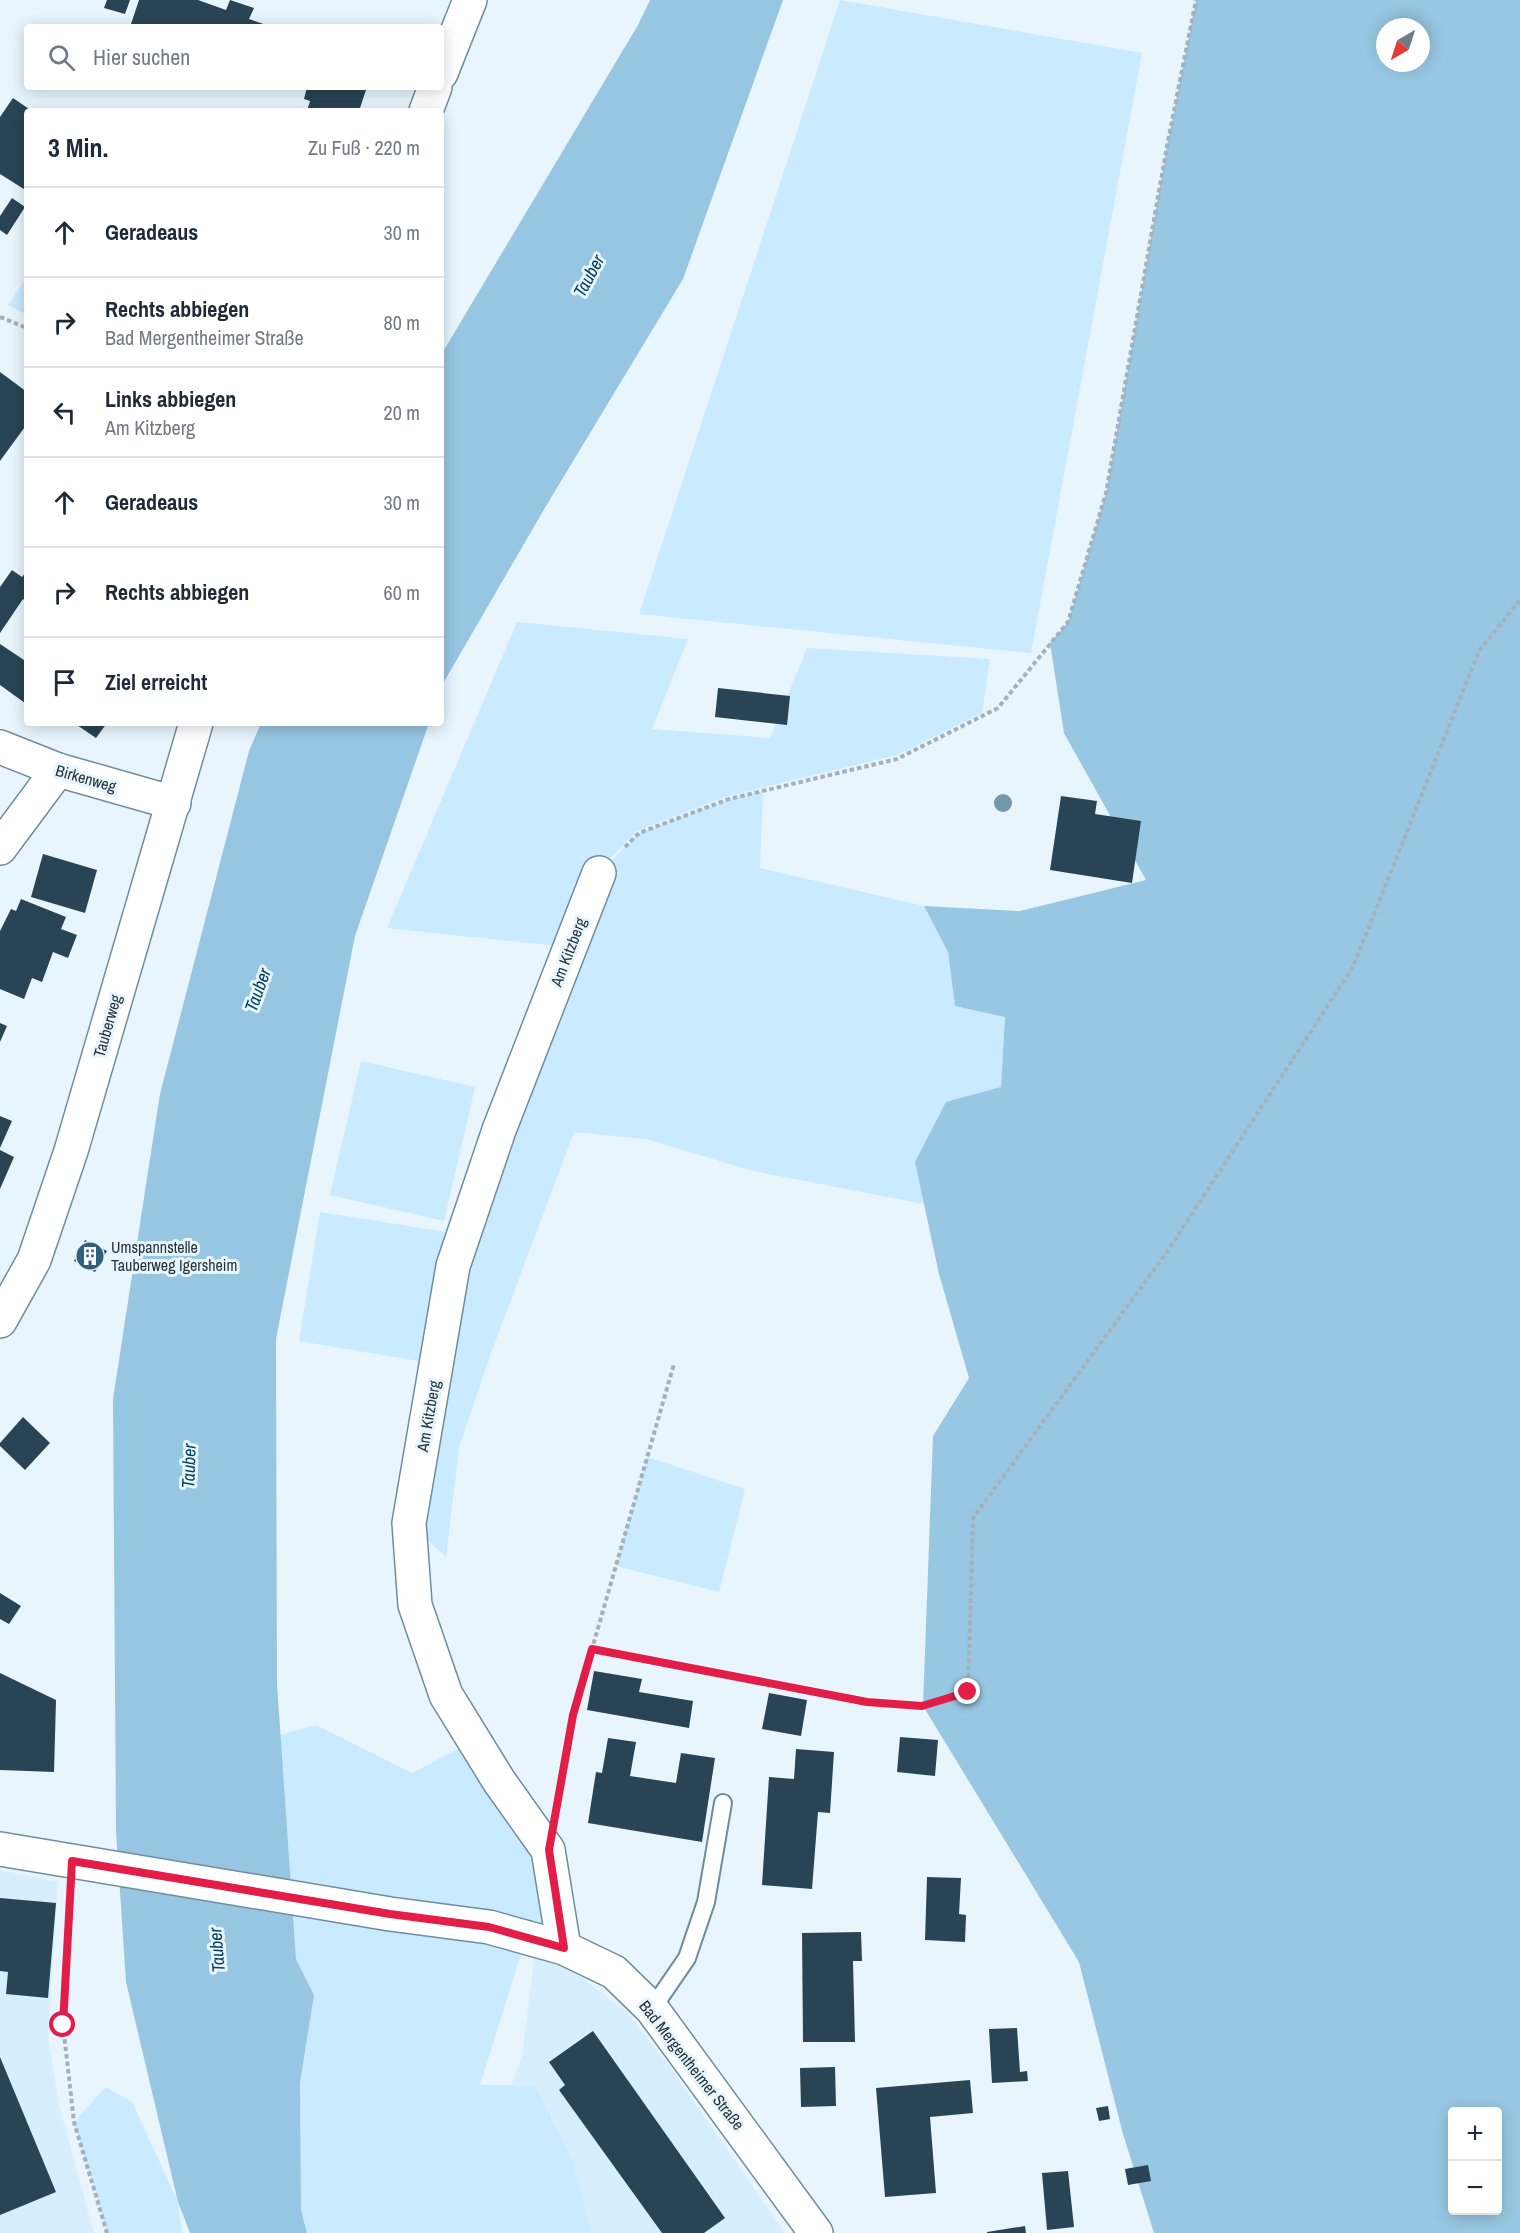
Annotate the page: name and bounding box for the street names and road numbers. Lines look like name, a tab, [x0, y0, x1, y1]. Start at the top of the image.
street label: Birkenweg	[53, 759, 120, 797]
street label: Am Kitzberg	[544, 914, 591, 991]
street label: Tauberweg	[88, 991, 127, 1060]
street label: Am Kitzberg	[411, 1378, 445, 1454]
street label: Bad Mergentheimer Straße	[634, 1996, 750, 2134]

